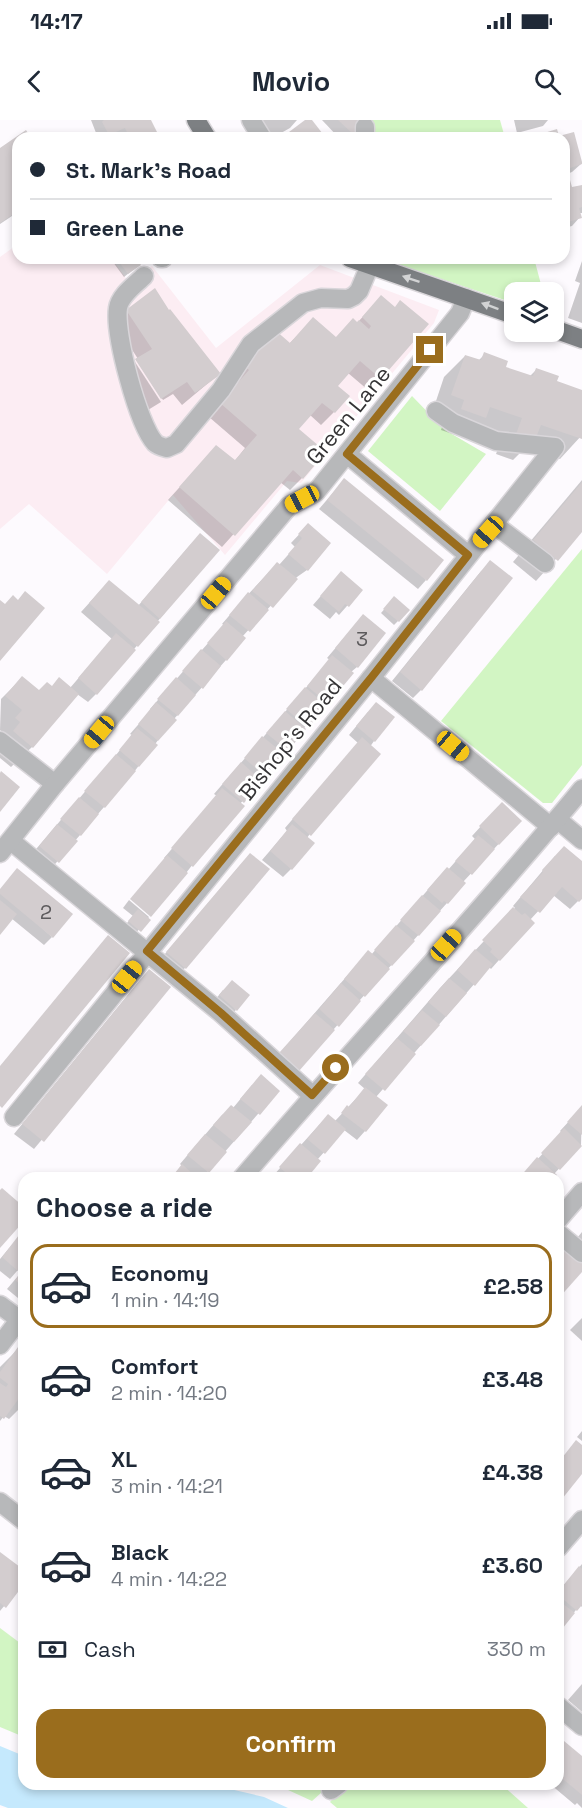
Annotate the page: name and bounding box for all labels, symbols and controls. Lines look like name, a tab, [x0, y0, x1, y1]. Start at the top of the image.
text: 14:17	[30, 7, 83, 35]
text: Movio	[252, 64, 330, 99]
icon: back	[18, 65, 51, 98]
icon: search	[531, 65, 564, 98]
text: St. Mark's Road	[66, 156, 231, 184]
text: Green Lane	[66, 214, 184, 242]
one-way arrow	[402, 274, 420, 283]
map controls	[504, 282, 564, 342]
button: layers	[504, 282, 564, 342]
one-way arrow	[481, 301, 499, 311]
route end	[416, 336, 443, 363]
street label: Green Lane	[300, 360, 396, 470]
car	[282, 483, 322, 515]
car	[469, 513, 507, 551]
car	[198, 573, 234, 613]
house number: 3	[356, 626, 368, 652]
street label: Bishop's Road	[232, 672, 348, 806]
car	[81, 712, 117, 752]
car	[433, 728, 473, 764]
house number: 2	[40, 899, 52, 925]
car	[427, 926, 465, 964]
car	[109, 957, 145, 997]
route start	[322, 1054, 349, 1081]
text: Choose a ride	[36, 1190, 213, 1225]
icon: car	[39, 1259, 93, 1313]
text: Economy	[111, 1259, 209, 1287]
text: £2.58	[483, 1272, 543, 1300]
text: 1 min · 14:19	[111, 1287, 219, 1313]
icon: car	[39, 1352, 93, 1406]
text: Comfort	[111, 1352, 199, 1380]
text: £3.48	[482, 1365, 543, 1393]
text: 2 min · 14:20	[111, 1380, 227, 1406]
icon: car	[39, 1445, 93, 1499]
text: XL	[111, 1445, 137, 1473]
text: £4.38	[482, 1458, 543, 1486]
text: 3 min · 14:21	[111, 1473, 223, 1499]
icon: car	[39, 1538, 93, 1592]
text: Black	[111, 1538, 169, 1566]
text: £3.60	[481, 1551, 543, 1579]
text: 4 min · 14:22	[111, 1566, 227, 1592]
icon: cash	[36, 1633, 69, 1666]
text: Cash	[84, 1635, 136, 1663]
text: 330 m	[487, 1636, 546, 1662]
button: Confirm	[36, 1709, 546, 1778]

